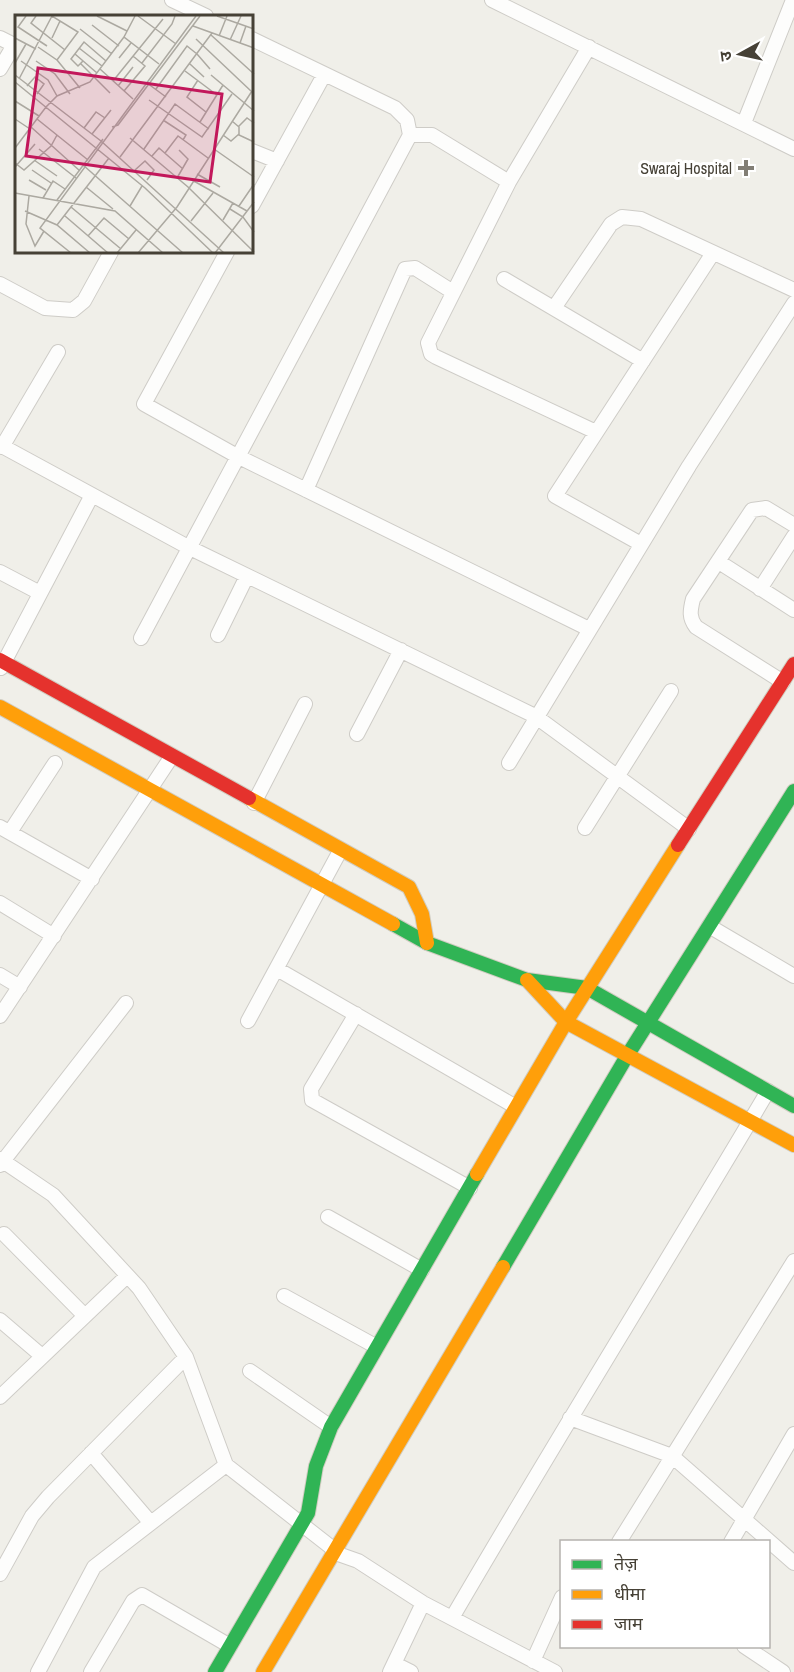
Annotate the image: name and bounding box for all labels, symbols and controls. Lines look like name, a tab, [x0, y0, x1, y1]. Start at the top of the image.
inset map	[15, 15, 254, 254]
north arrow	[710, 24, 770, 84]
text: उ	[714, 49, 737, 62]
place label: Swaraj Hospital	[640, 157, 732, 179]
marker: Swaraj Hospital	[737, 159, 755, 177]
legend	[560, 1540, 770, 1648]
text: तेज़	[614, 1551, 638, 1576]
text: धीमा	[614, 1581, 645, 1606]
text: जाम	[614, 1611, 644, 1636]

